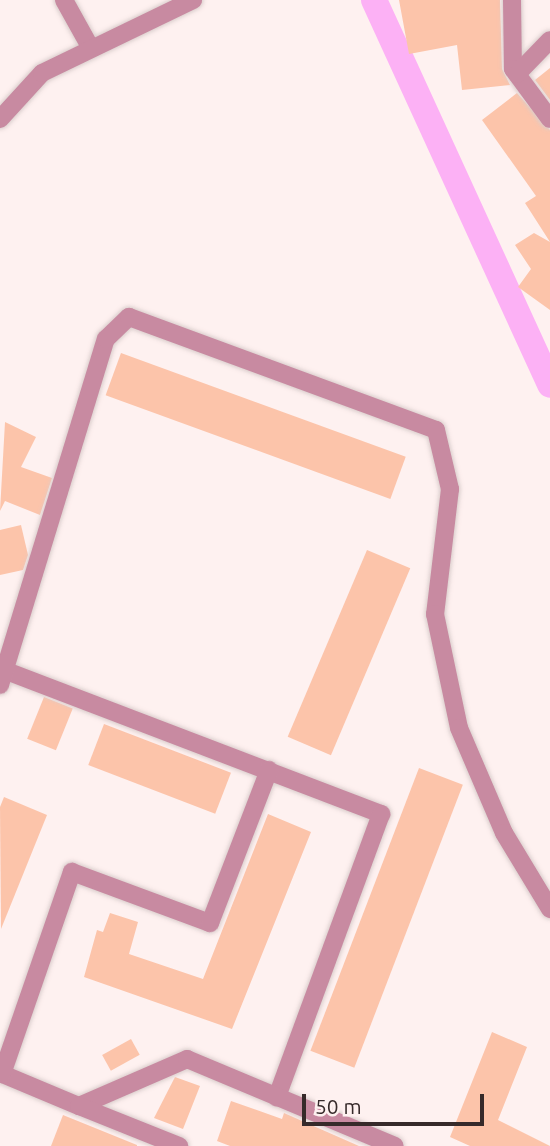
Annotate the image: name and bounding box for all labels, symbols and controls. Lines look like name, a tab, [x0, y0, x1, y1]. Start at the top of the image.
scale bar	[305, 1080, 487, 1124]
text: 50 m	[315, 1094, 362, 1118]

